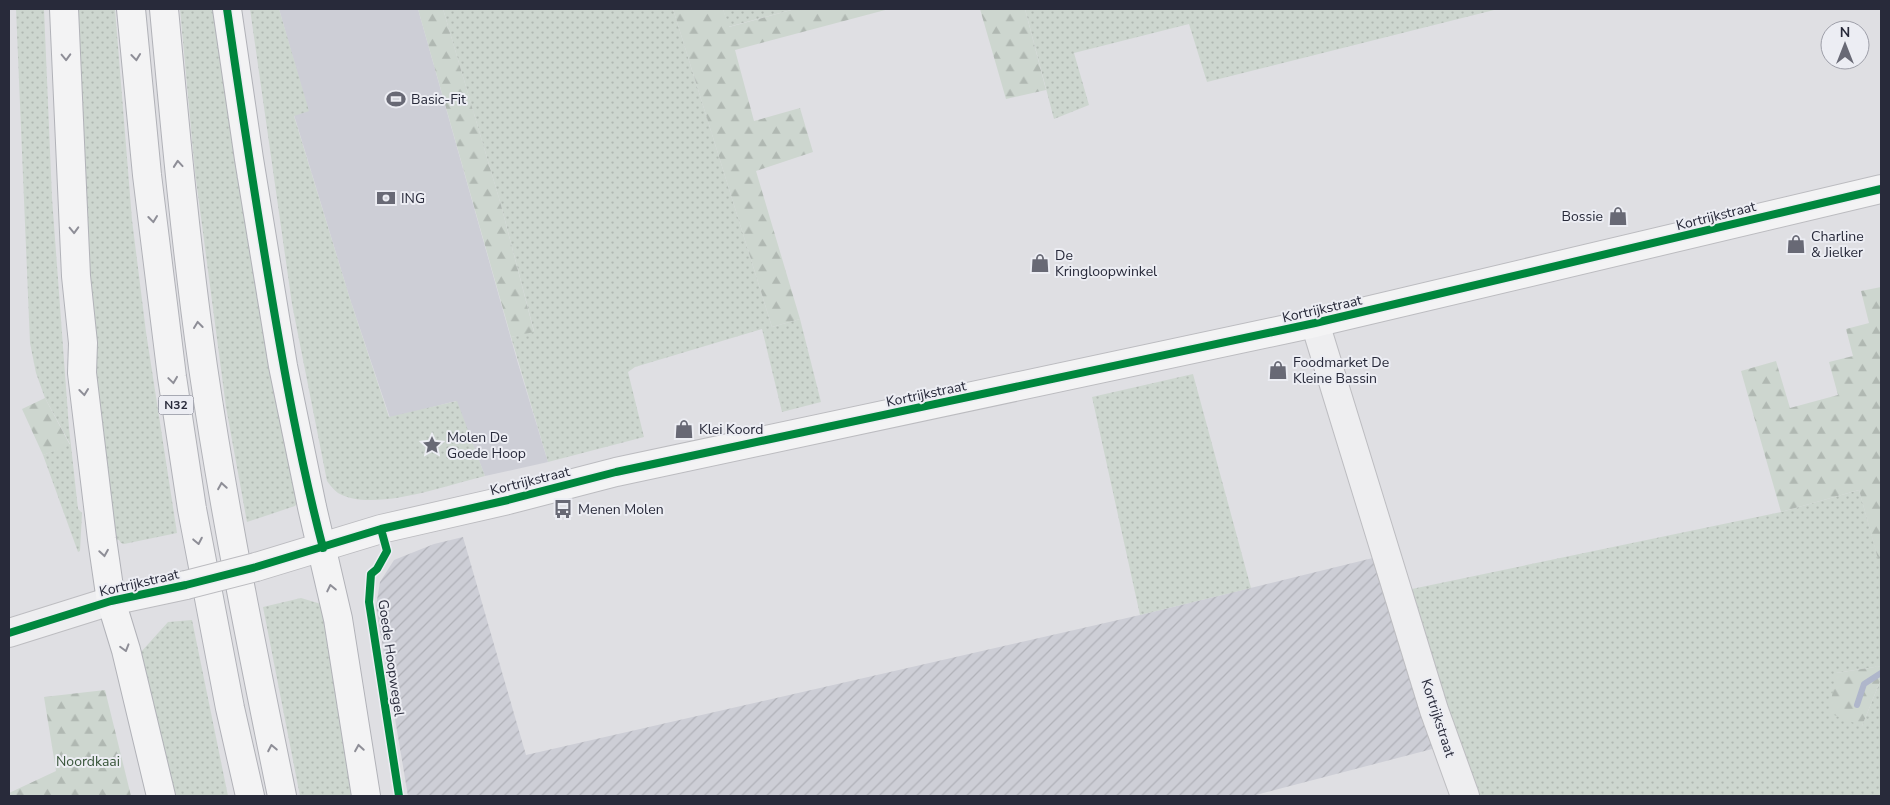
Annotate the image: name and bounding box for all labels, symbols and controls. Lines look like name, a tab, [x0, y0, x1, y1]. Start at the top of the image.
north arrow	[1820, 20, 1870, 70]
text: N	[1840, 23, 1850, 42]
one-way arrow	[61, 54, 72, 62]
one-way arrow	[130, 54, 141, 62]
sports icon: Basic-Fit	[385, 88, 407, 110]
place label: Basic-Fit	[411, 90, 466, 109]
one-way arrow	[173, 159, 184, 167]
bank icon: ING	[375, 187, 397, 209]
place label: ING	[401, 189, 425, 208]
street label: Kortrijkstraat	[1674, 197, 1758, 235]
shop icon: Bossie	[1607, 205, 1629, 227]
place label: Bossie	[1562, 207, 1603, 226]
one-way arrow	[147, 215, 158, 223]
one-way arrow	[68, 226, 79, 234]
place label: Charline & Jielker	[1811, 227, 1864, 262]
shop icon: Charline & Jielker	[1785, 233, 1807, 255]
place label: De Kringloopwinkel	[1055, 246, 1158, 281]
shop icon: De Kringloopwinkel	[1029, 252, 1051, 274]
street label: Kortrijkstraat	[1280, 291, 1364, 327]
one-way arrow	[193, 321, 204, 329]
place label: Foodmarket De Kleine Bassin	[1293, 353, 1389, 388]
shop icon: Foodmarket De Kleine Bassin	[1267, 359, 1289, 381]
one-way arrow	[167, 376, 177, 384]
street label: Kortrijkstraat	[884, 376, 968, 412]
one-way arrow	[78, 388, 89, 396]
road number: N32	[158, 396, 194, 414]
shop icon: Klei Koord	[673, 418, 695, 440]
place label: Klei Koord	[699, 420, 763, 439]
place label: Molen De Goede Hoop	[447, 428, 526, 463]
place icon: Molen De Goede Hoop	[421, 434, 443, 456]
street label: Kortrijkstraat	[488, 462, 572, 500]
one-way arrow	[218, 481, 228, 490]
bus stop icon: Menen Molen	[552, 498, 574, 520]
place label: Menen Molen	[578, 500, 664, 519]
one-way arrow	[193, 536, 203, 545]
one-way arrow	[99, 549, 109, 557]
street label: Kortrijkstraat	[97, 565, 181, 601]
one-way arrow	[327, 583, 337, 592]
street label: Goede Hoopwegel	[373, 598, 409, 718]
one-way arrow	[120, 643, 130, 651]
street label: Kortrijkstraat	[1416, 676, 1460, 760]
one-way arrow	[267, 744, 278, 753]
one-way arrow	[354, 744, 364, 752]
park label: Noordkaai	[56, 752, 120, 771]

